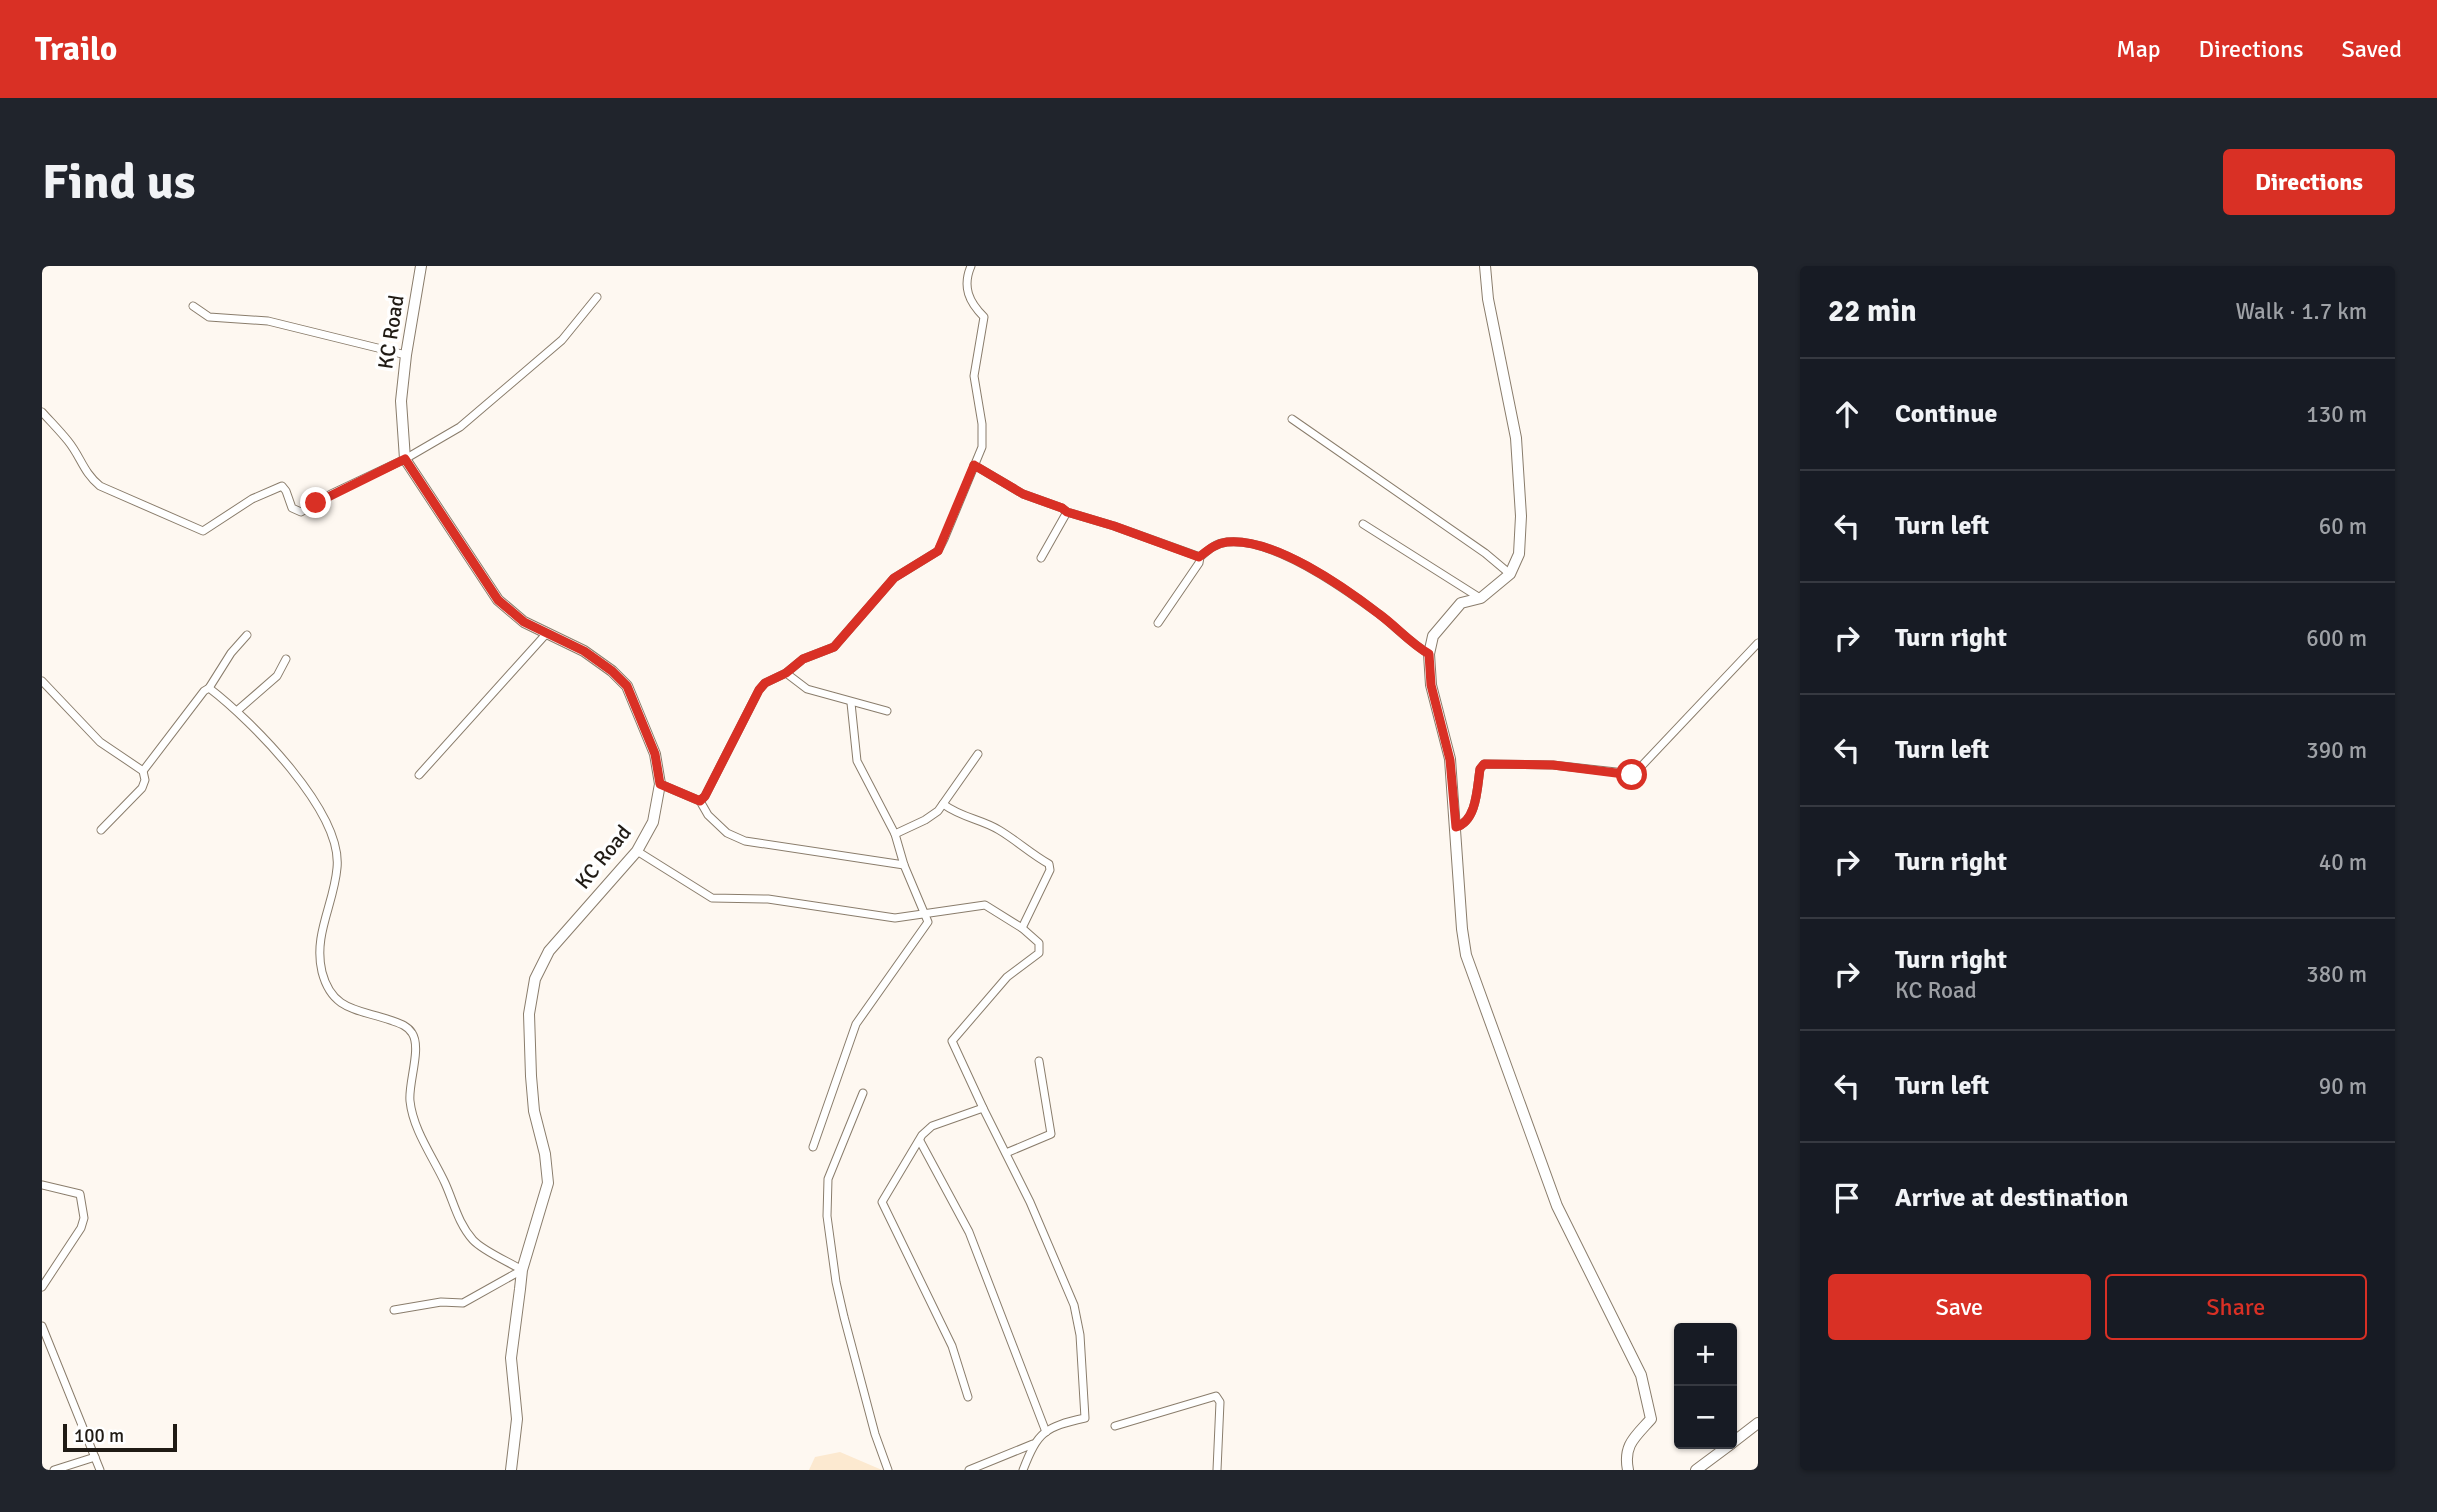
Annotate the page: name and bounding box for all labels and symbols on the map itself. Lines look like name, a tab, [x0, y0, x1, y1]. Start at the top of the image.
street label: KC Road	[372, 293, 410, 371]
route end	[300, 487, 331, 518]
route start	[1616, 759, 1647, 790]
street label: KC Road	[569, 820, 637, 894]
scale bar	[63, 1421, 177, 1453]

